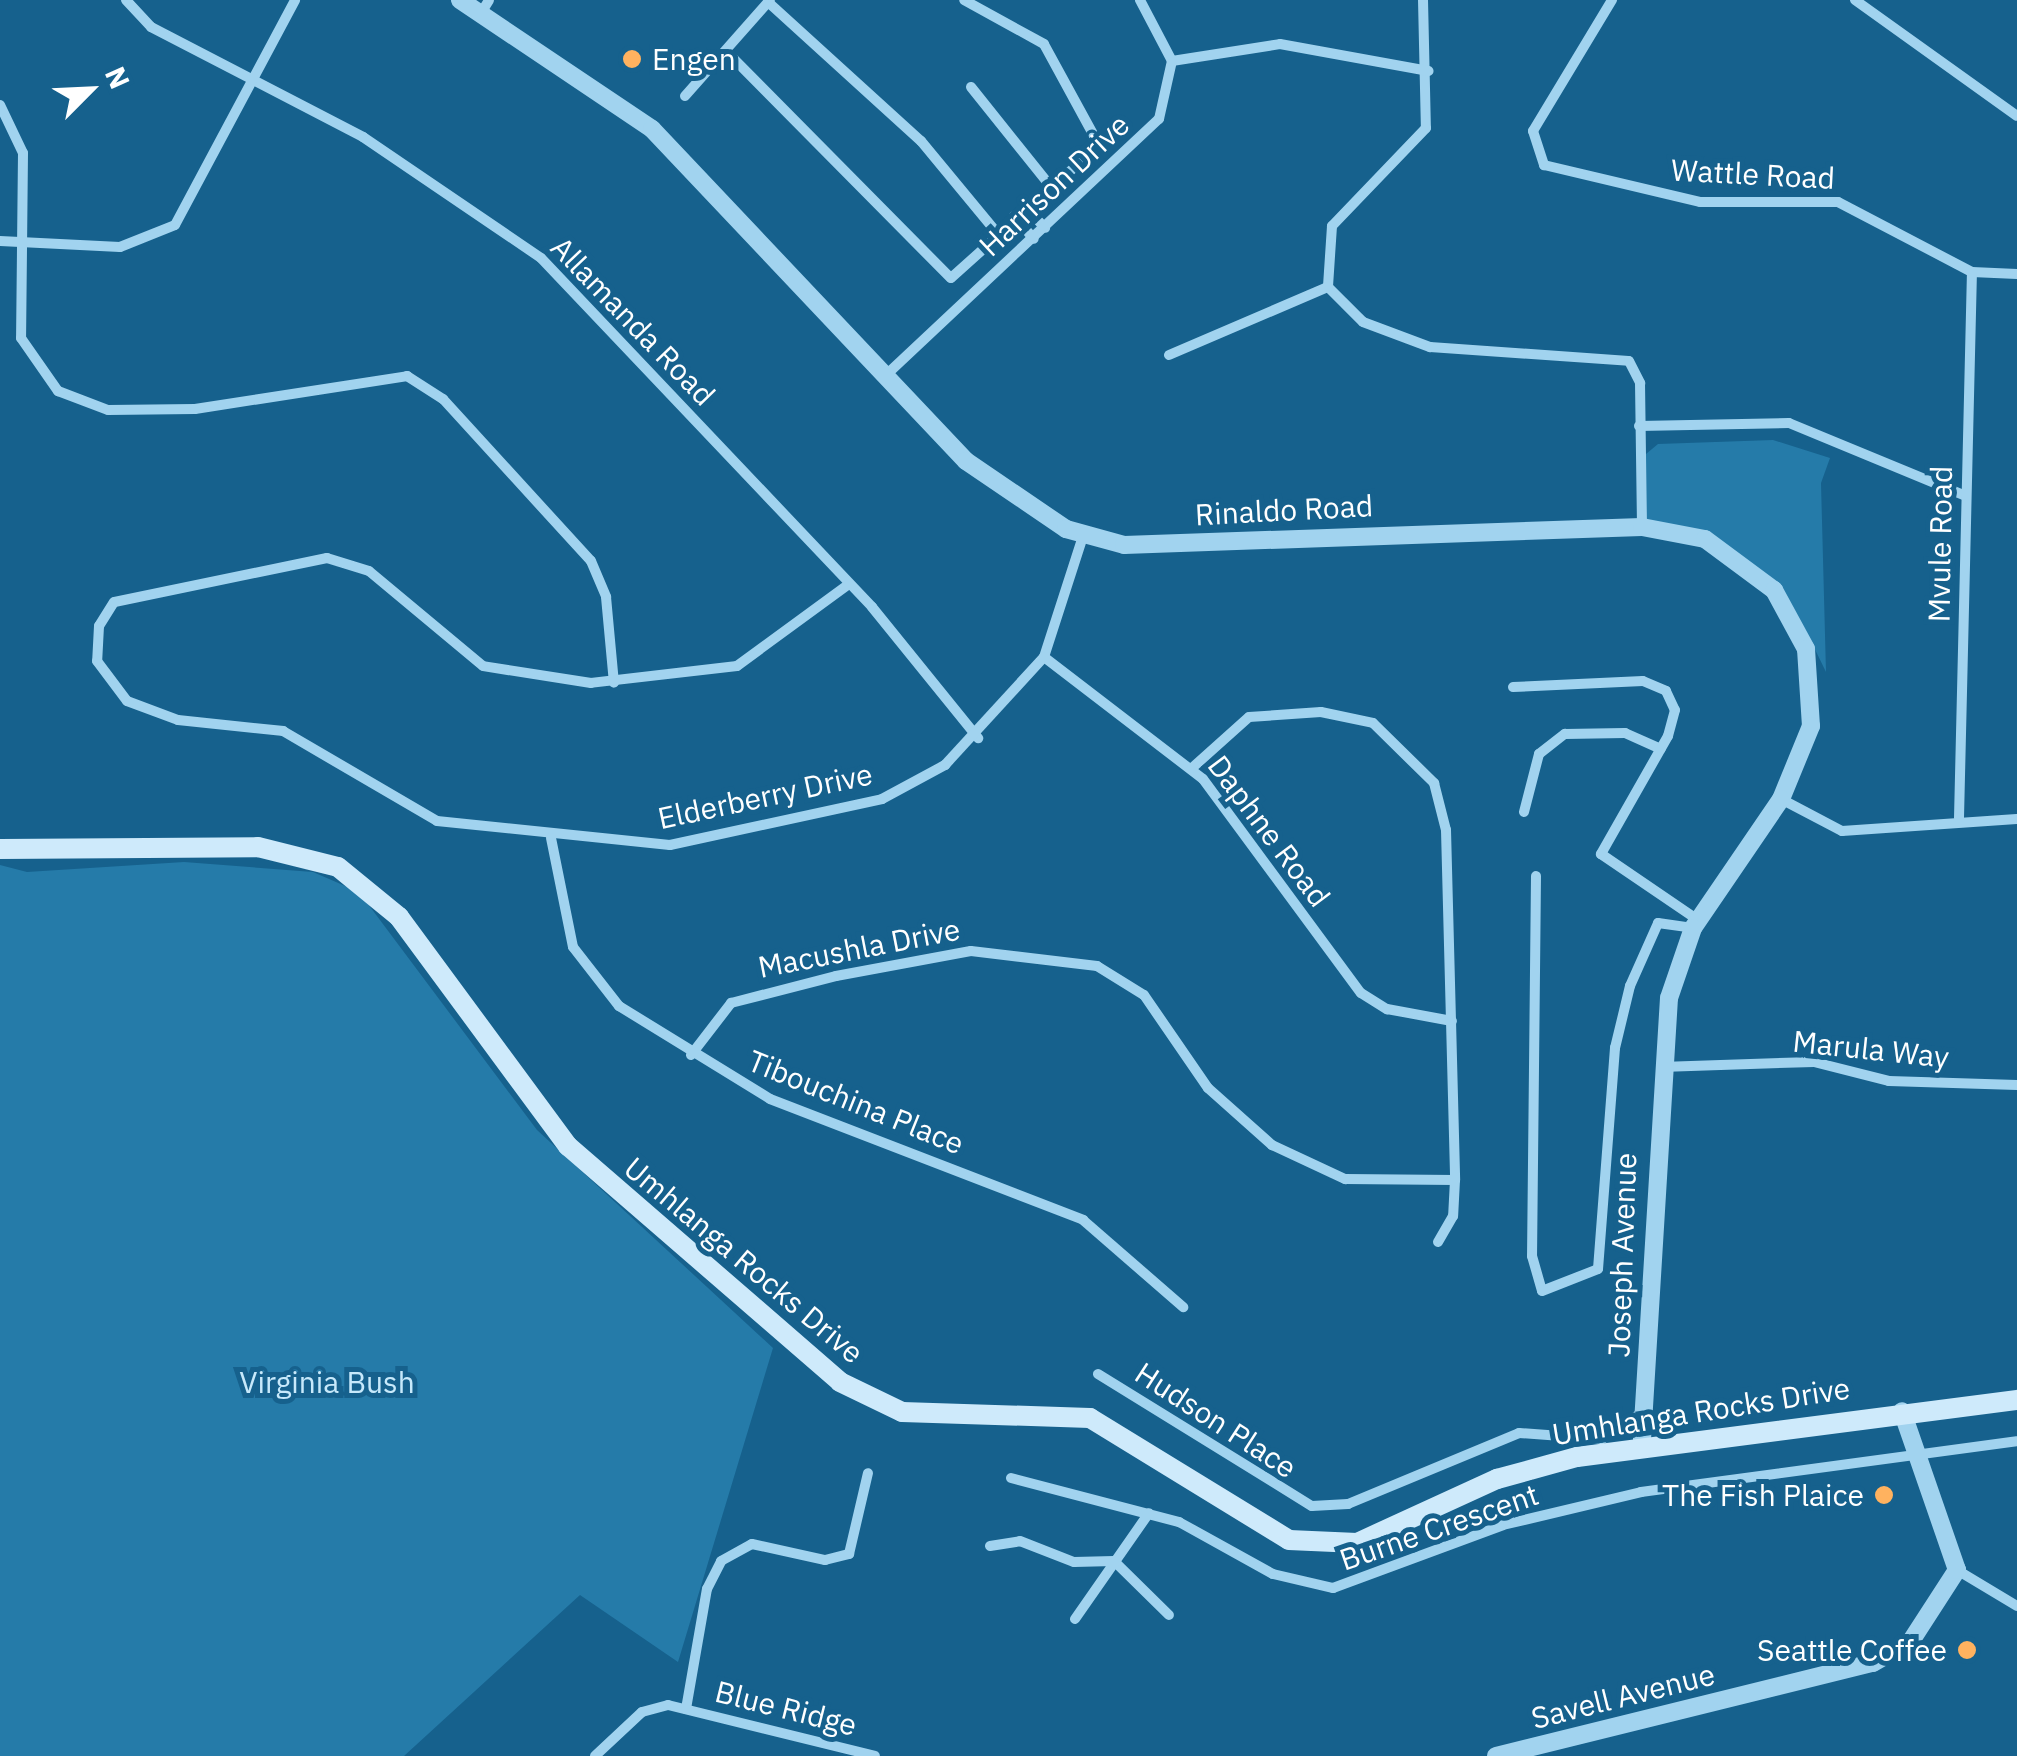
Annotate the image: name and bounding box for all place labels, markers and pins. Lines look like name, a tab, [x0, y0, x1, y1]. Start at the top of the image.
place label: Engen	[652, 41, 736, 77]
marker: Engen	[621, 48, 643, 70]
place label: The Fish Plaice	[1662, 1477, 1864, 1513]
marker: The Fish Plaice	[1873, 1484, 1895, 1506]
place label: Seattle Coffee	[1757, 1632, 1947, 1668]
marker: Seattle Coffee	[1956, 1639, 1978, 1661]

